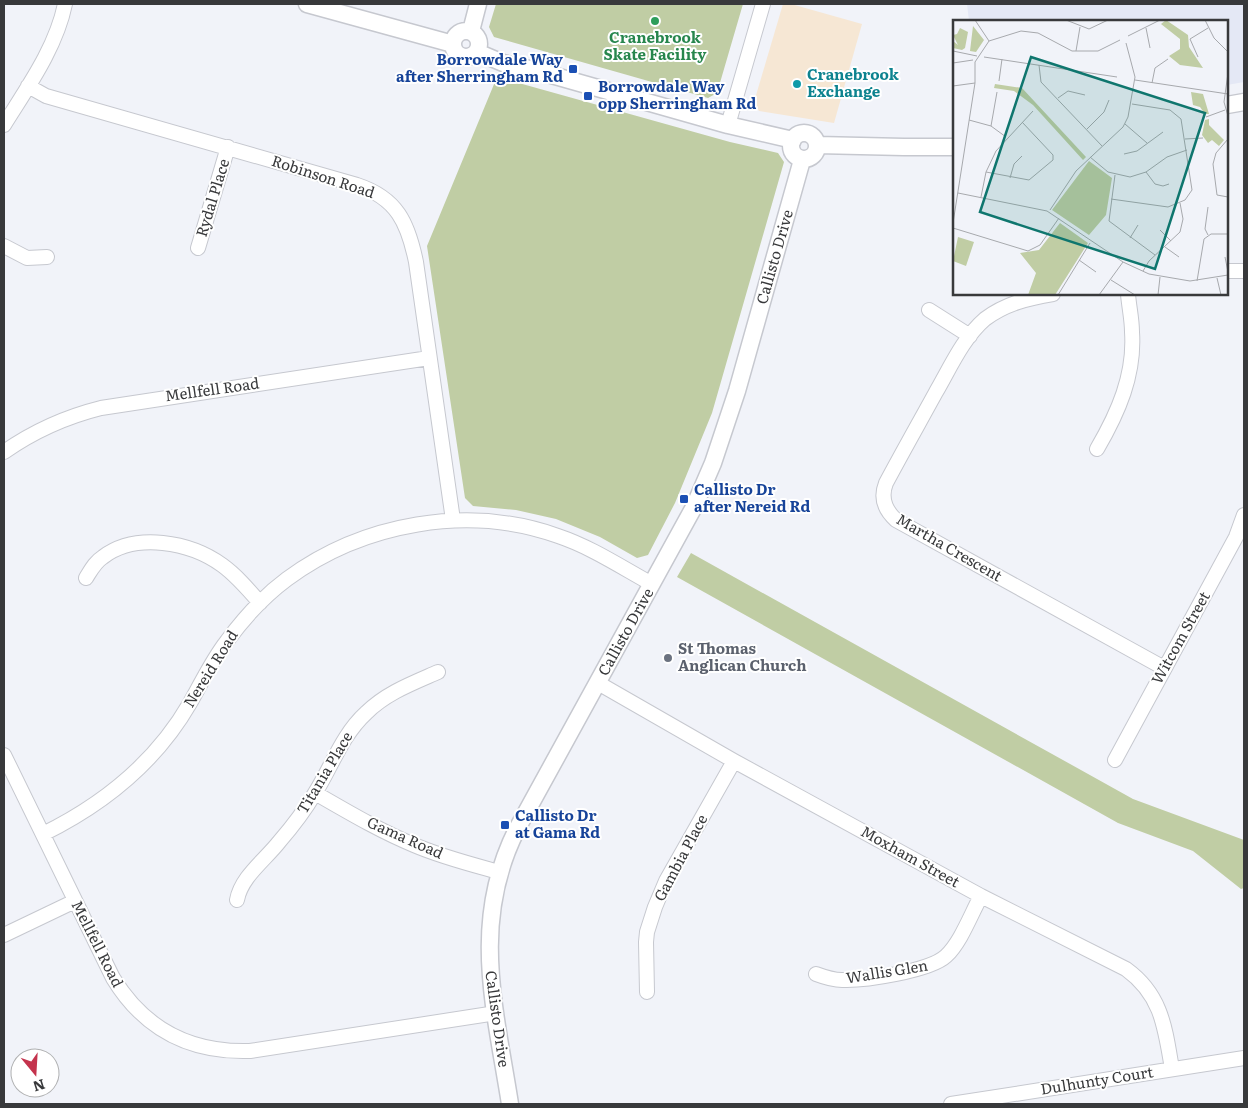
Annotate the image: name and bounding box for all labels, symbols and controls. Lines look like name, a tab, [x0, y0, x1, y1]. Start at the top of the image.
marker: Cranebrook Skate Facility	[649, 15, 661, 27]
inset map	[953, 20, 1228, 295]
place label: Cranebrook Skate Facility	[604, 25, 707, 65]
place label: Borrowdale Way after Sherringham Rd	[396, 47, 564, 87]
place label: Cranebrook Exchange	[807, 62, 900, 102]
marker: Borrowdale Way after Sherringham Rd	[567, 63, 579, 75]
place label: Borrowdale Way opp Sherringham Rd	[598, 74, 757, 114]
marker: Cranebrook Exchange	[791, 78, 803, 90]
marker: Borrowdale Way opp Sherringham Rd	[582, 90, 594, 102]
street label: Robinson Road	[269, 148, 378, 203]
street label: Rydal Place	[189, 155, 234, 239]
street label: Callisto Drive	[749, 206, 798, 307]
street label: Mellfell Road	[163, 371, 260, 407]
place label: Callisto Dr after Nereid Rd	[694, 477, 810, 517]
marker: Callisto Dr after Nereid Rd	[678, 493, 690, 505]
street label: Martha Crescent	[892, 507, 1007, 586]
street label: Callisto Drive	[591, 583, 658, 679]
street label: Witcom Street	[1145, 587, 1215, 688]
street label: Nereid Road	[177, 625, 243, 711]
place label: St Thomas Anglican Church	[678, 636, 807, 676]
marker: St Thomas Anglican Church	[662, 652, 674, 664]
street label: Titania Place	[290, 726, 358, 818]
place label: Callisto Dr at Gama Rd	[515, 803, 600, 843]
street label: Gambia Place	[647, 809, 712, 905]
street label: Gama Road	[364, 810, 447, 864]
marker: Callisto Dr at Gama Rd	[499, 819, 511, 831]
street label: Moxham Street	[857, 819, 964, 892]
street label: Mellfell Road	[67, 896, 130, 991]
street label: Wallis Glen	[844, 953, 930, 988]
street label: Callisto Drive	[480, 969, 517, 1069]
north arrow	[10, 1048, 60, 1098]
street label: Dulhunty Court	[1039, 1059, 1155, 1100]
text: N	[30, 1075, 48, 1098]

